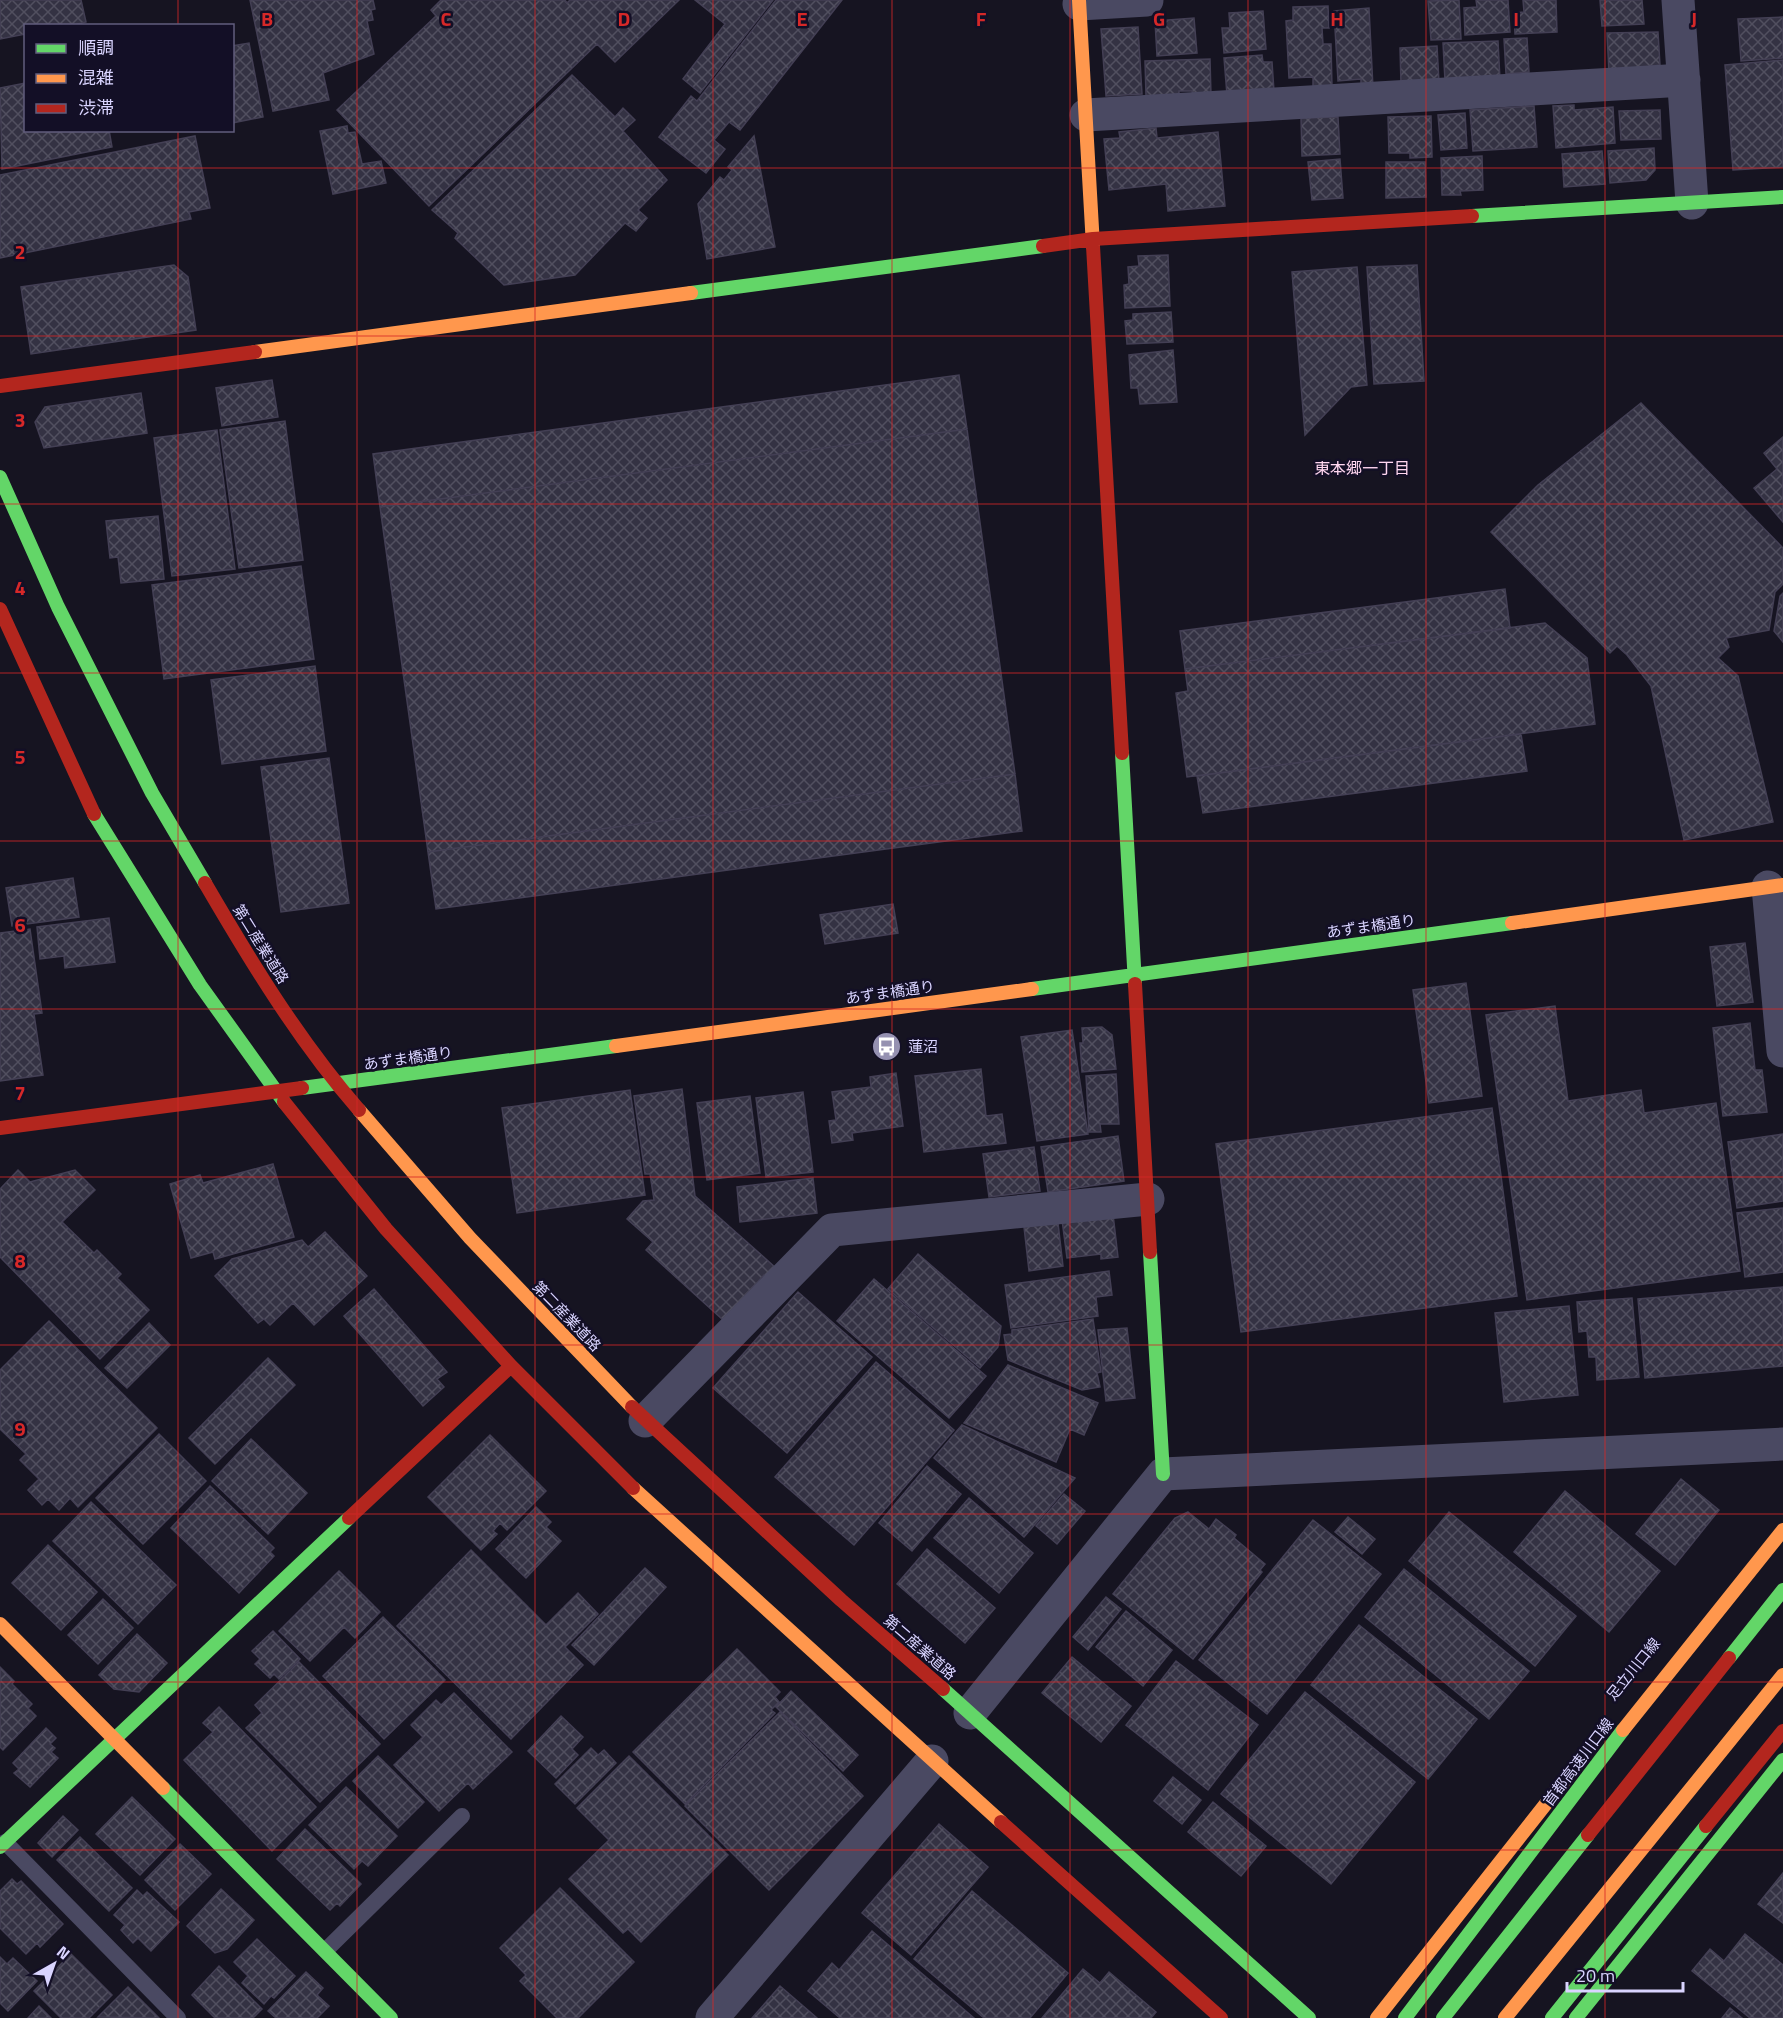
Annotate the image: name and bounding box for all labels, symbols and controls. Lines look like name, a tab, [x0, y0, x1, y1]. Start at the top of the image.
text: B	[261, 3, 273, 34]
text: C	[441, 3, 452, 34]
text: D	[618, 3, 630, 34]
text: E	[796, 3, 808, 34]
text: F	[976, 3, 987, 34]
text: G	[1153, 3, 1165, 34]
text: H	[1330, 3, 1344, 34]
text: I	[1513, 3, 1519, 34]
text: J	[1691, 3, 1697, 34]
legend	[24, 24, 234, 132]
text: 順調	[78, 34, 114, 61]
text: 混雑	[78, 64, 114, 91]
text: 渋滞	[78, 94, 114, 121]
text: 2	[14, 236, 26, 267]
text: 3	[14, 404, 26, 435]
district label: 東本郷一丁目	[1314, 456, 1410, 480]
text: 4	[14, 572, 26, 603]
text: 5	[14, 741, 26, 772]
street label: 第二産業道路	[227, 900, 295, 988]
street label: あずま橋通り	[1325, 908, 1417, 944]
text: 6	[14, 909, 26, 940]
street label: あずま橋通り	[844, 974, 936, 1010]
bus stop icon: 蓮沼	[871, 1030, 903, 1062]
place label: 蓮沼	[908, 1035, 938, 1058]
street label: あずま橋通り	[362, 1040, 454, 1076]
text: 7	[14, 1077, 26, 1108]
text: 8	[14, 1245, 26, 1276]
street label: 第二産業道路	[527, 1276, 607, 1356]
text: 9	[14, 1413, 26, 1444]
street label: 第二産業道路	[878, 1609, 962, 1685]
street label: 足立川口線	[1600, 1633, 1666, 1705]
street label: 首都高速川口線	[1537, 1713, 1619, 1811]
north arrow	[24, 1934, 84, 1994]
text: N	[52, 1940, 76, 1965]
scale bar	[1567, 1955, 1682, 1993]
text: 20 m	[1576, 1962, 1615, 1989]

